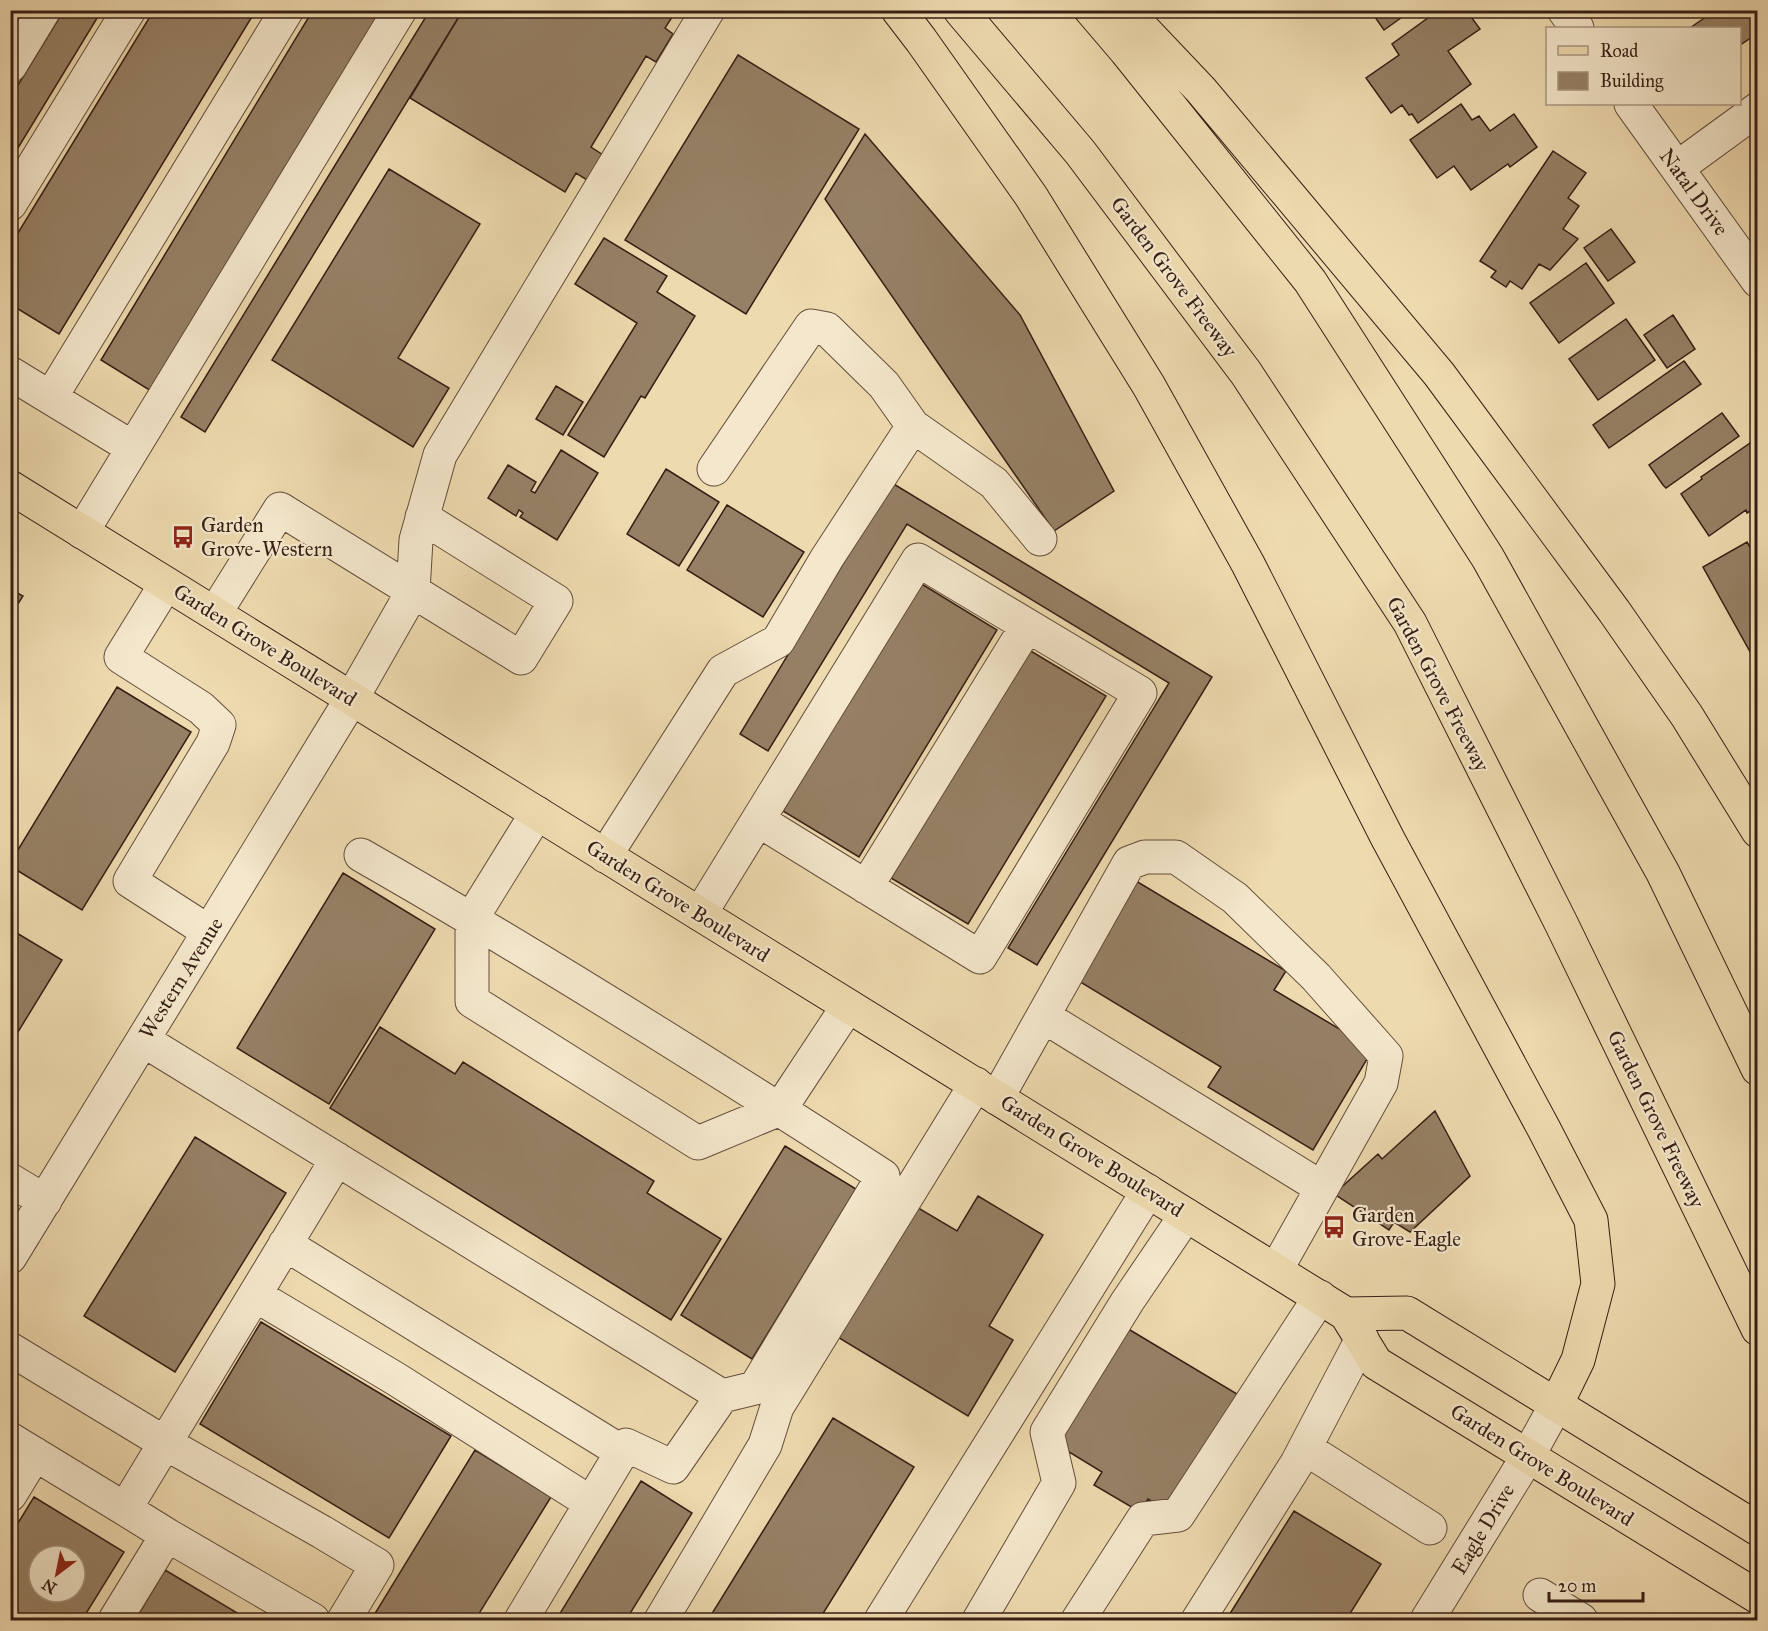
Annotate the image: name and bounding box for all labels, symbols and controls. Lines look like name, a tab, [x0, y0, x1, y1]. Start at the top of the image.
legend	[1546, 27, 1741, 105]
text: Road	[1600, 40, 1638, 62]
text: Building	[1600, 70, 1664, 93]
street label: Natal Drive	[1654, 143, 1734, 241]
street label: Garden Grove Freeway	[1105, 191, 1244, 363]
place label: Garden Grove-Western	[201, 512, 333, 562]
bus stop icon: Garden Grove-Western	[170, 524, 196, 550]
street label: Garden Grove Boulevard	[169, 578, 362, 712]
street label: Garden Grove Freeway	[1381, 592, 1496, 777]
street label: Garden Grove Boulevard	[582, 834, 775, 968]
street label: Western Avenue	[133, 912, 229, 1044]
street label: Garden Grove Freeway	[1602, 1026, 1711, 1213]
street label: Garden Grove Boulevard	[996, 1089, 1189, 1223]
place label: Garden Grove-Eagle	[1352, 1202, 1461, 1252]
bus stop icon: Garden Grove-Eagle	[1321, 1214, 1347, 1240]
street label: Garden Grove Boulevard	[1446, 1398, 1639, 1532]
street label: Eagle Drive	[1446, 1479, 1520, 1579]
north arrow	[27, 1544, 87, 1604]
scale bar	[1549, 1565, 1644, 1603]
text: N	[38, 1574, 60, 1598]
text: 20 m	[1558, 1575, 1596, 1597]

